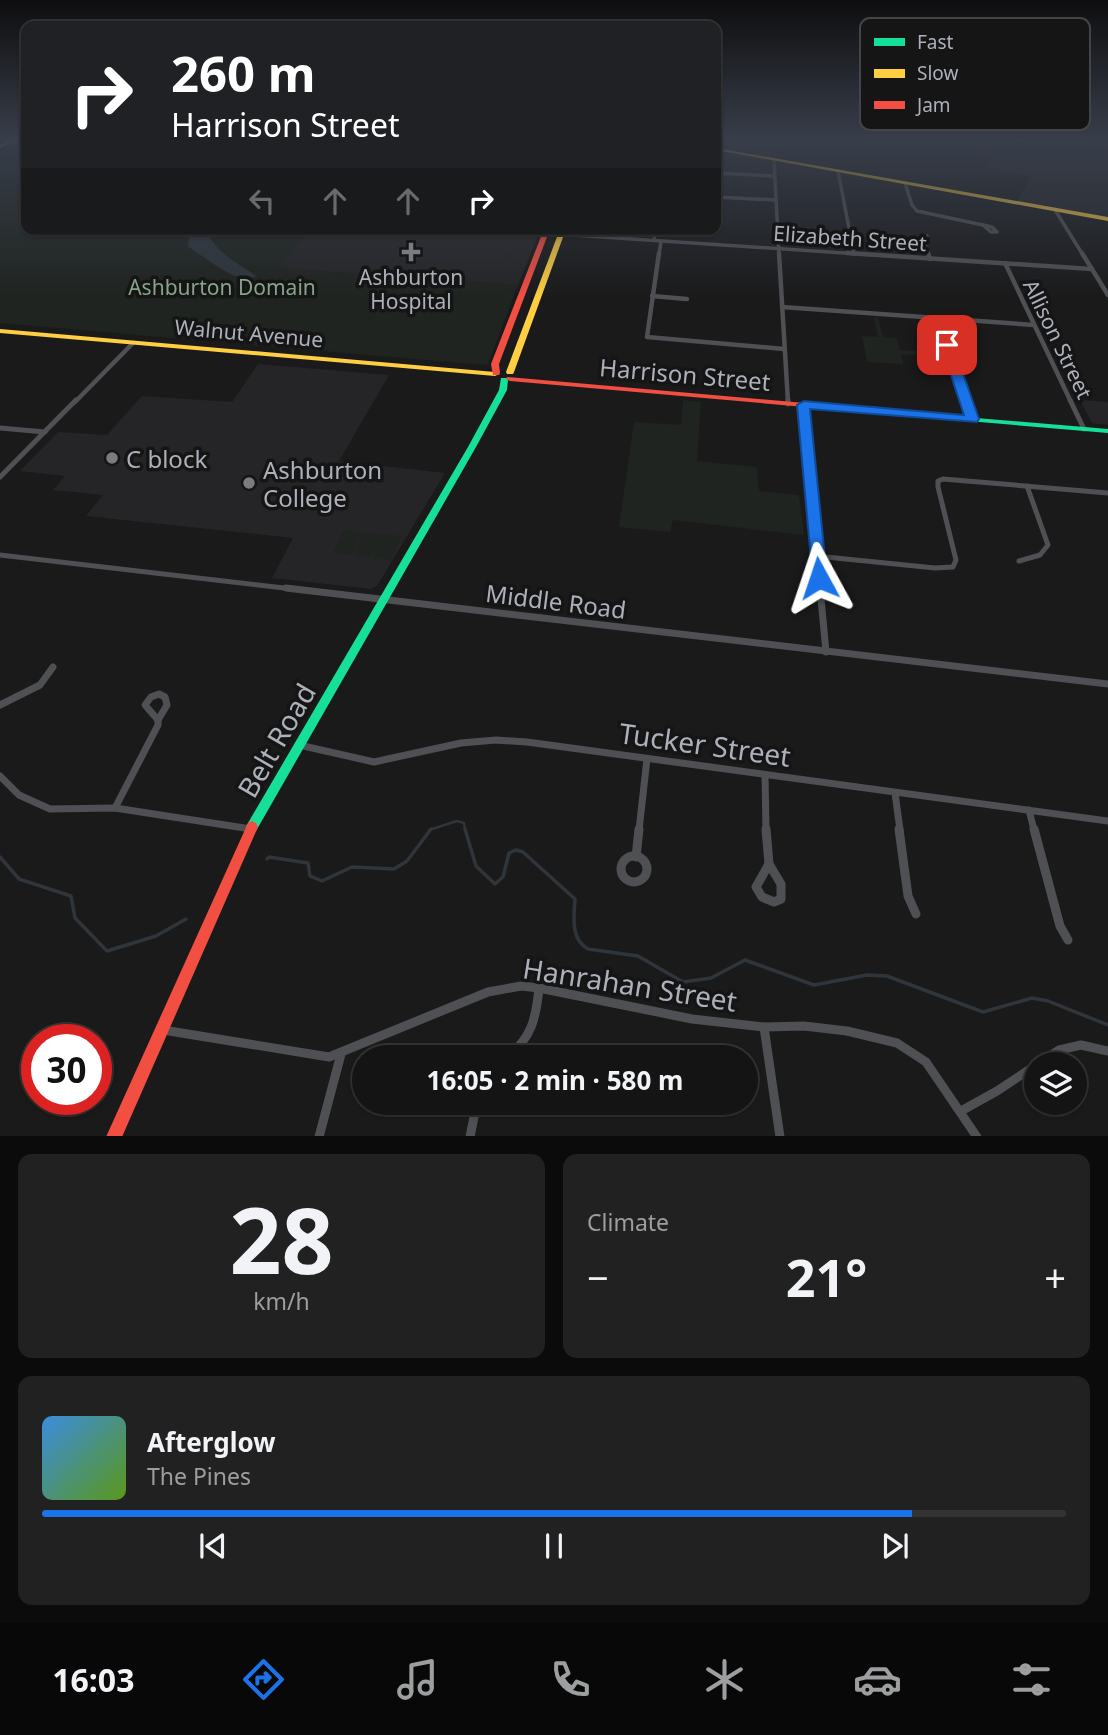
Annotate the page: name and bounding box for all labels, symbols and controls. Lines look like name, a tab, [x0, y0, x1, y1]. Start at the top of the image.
legend	[860, 18, 1090, 130]
text: Fast	[917, 29, 954, 55]
text: 260 m	[171, 40, 316, 106]
icon: right	[56, 49, 147, 140]
text: Slow	[917, 60, 958, 86]
text: Jam	[915, 92, 951, 118]
text: Harrison Street	[171, 103, 399, 146]
icon: left	[243, 182, 281, 220]
icon: ahead	[316, 182, 354, 220]
icon: ahead	[389, 182, 427, 220]
icon: right	[462, 182, 500, 220]
street label: Elizabeth Street	[772, 219, 928, 257]
marker: Ashburton Hospital	[401, 242, 421, 262]
place label: Ashburton Hospital	[359, 263, 463, 315]
park label: Ashburton Domain	[128, 273, 316, 301]
street label: Allison Street	[1017, 275, 1099, 404]
street label: Walnut Avenue	[174, 313, 324, 353]
pin	[917, 315, 977, 375]
icon: arrive	[928, 326, 966, 364]
street label: Harrison Street	[598, 350, 772, 398]
place label: C block	[126, 442, 207, 475]
marker: C block	[104, 450, 120, 466]
place label: Ashburton College	[263, 453, 382, 514]
marker: Ashburton College	[241, 475, 257, 491]
position arrow	[782, 541, 856, 615]
street label: Middle Road	[484, 576, 628, 626]
street label: Belt Road	[228, 676, 324, 804]
street label: Tucker Street	[617, 713, 793, 775]
street label: Hanrahan Street	[520, 948, 740, 1020]
speed limit sign: 30	[21, 1024, 112, 1115]
map controls	[1024, 1052, 1087, 1115]
button: layers	[1024, 1052, 1087, 1115]
text: 16:05 · 2 min · 580 m	[427, 1062, 683, 1098]
text: 28	[229, 1177, 334, 1301]
text: Climate	[587, 1206, 669, 1238]
text: 21°	[786, 1241, 867, 1312]
text: −	[587, 1251, 609, 1303]
text: +	[1044, 1251, 1066, 1303]
text: km/h	[253, 1285, 310, 1317]
text: Afterglow	[147, 1424, 275, 1460]
text: The Pines	[147, 1460, 251, 1492]
icon: previous	[194, 1527, 232, 1565]
icon: pause	[535, 1527, 573, 1565]
icon: next	[876, 1527, 914, 1565]
icon: directions	[239, 1655, 288, 1704]
icon: music	[393, 1655, 442, 1704]
icon: phone	[546, 1655, 595, 1704]
icon: climate	[700, 1655, 749, 1704]
icon: car	[853, 1655, 902, 1704]
icon: filters	[1007, 1655, 1056, 1704]
text: 16:03	[52, 1658, 134, 1701]

